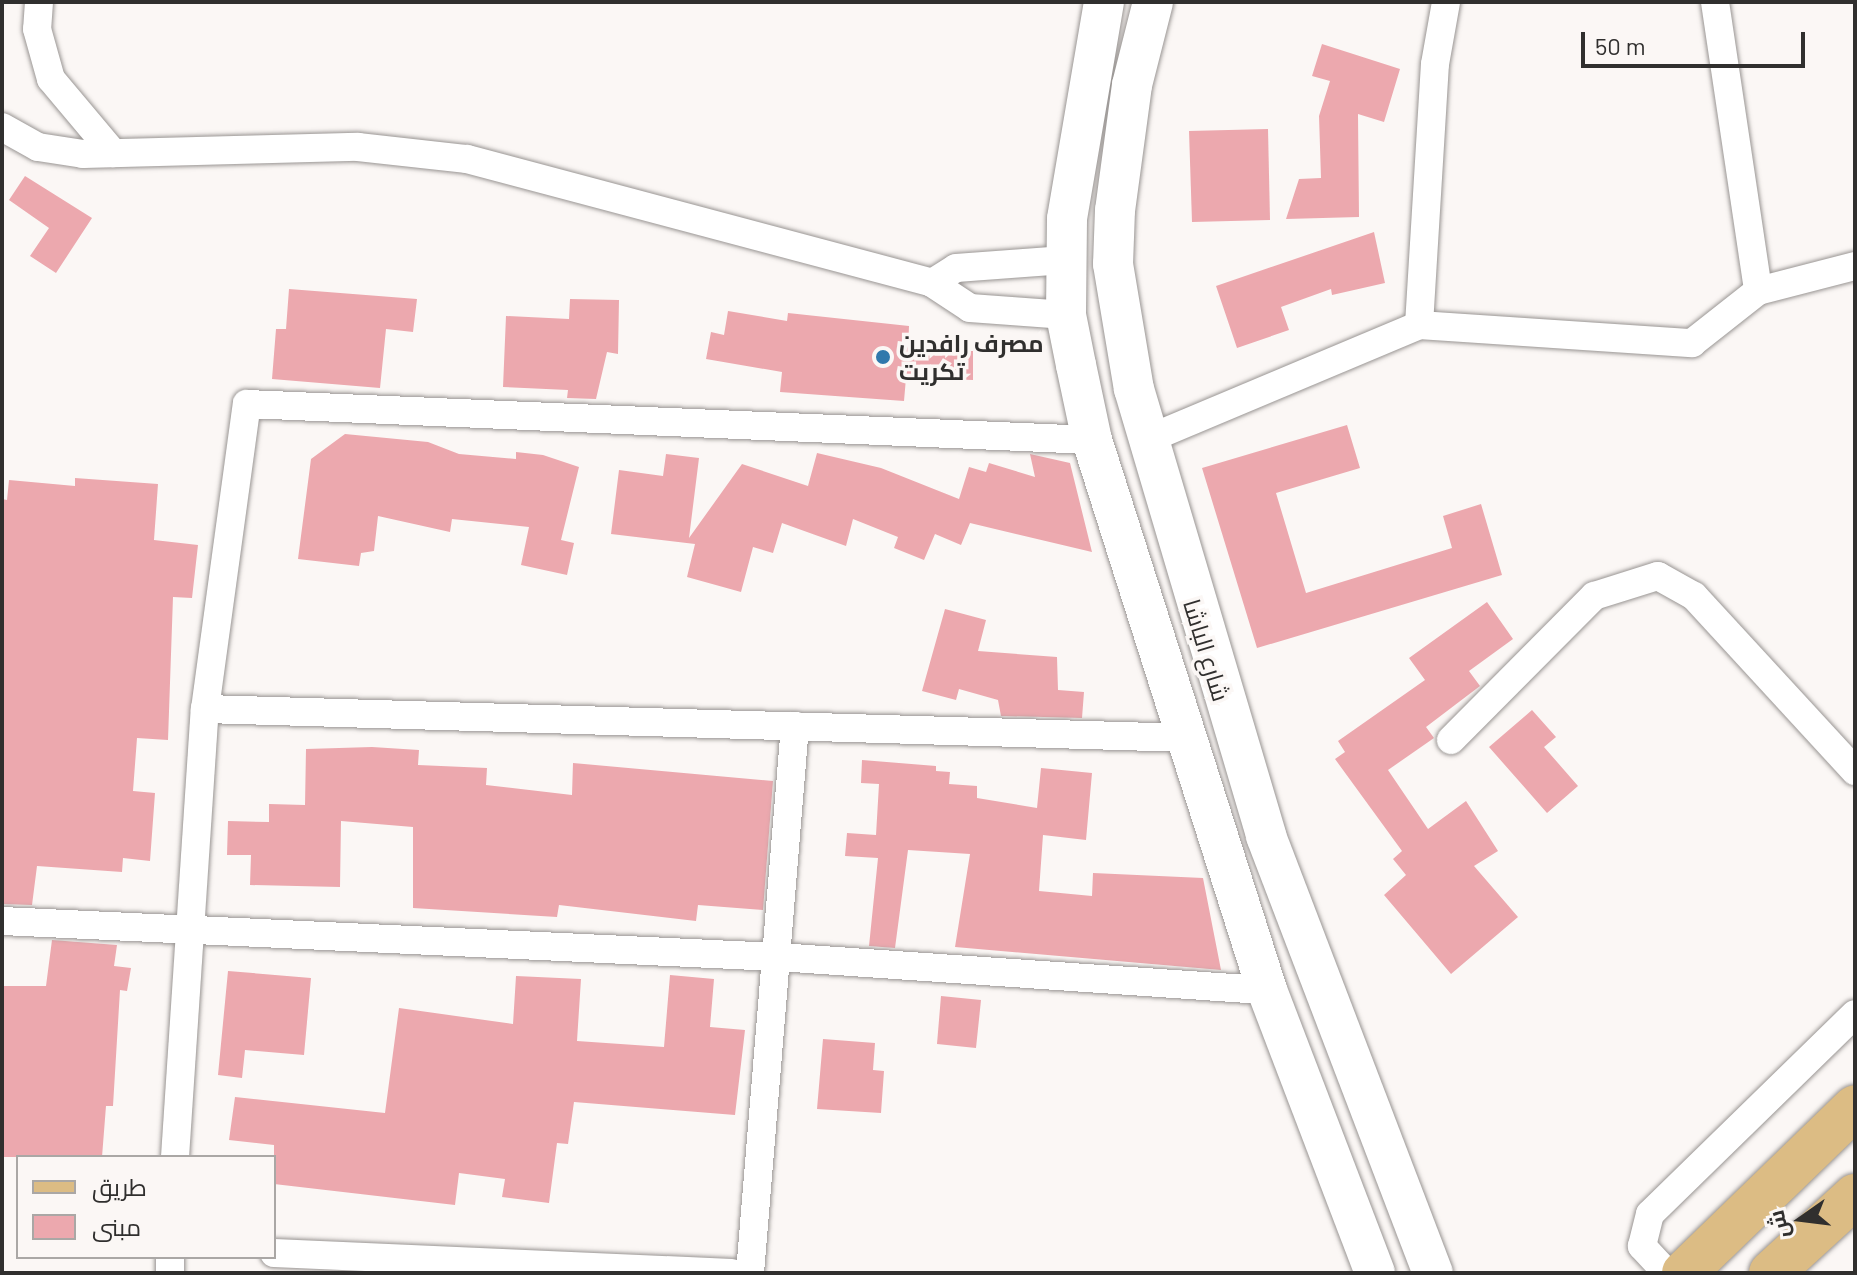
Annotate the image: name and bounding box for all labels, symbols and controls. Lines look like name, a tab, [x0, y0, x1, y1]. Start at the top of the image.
scale bar	[1585, 16, 1809, 66]
text: 50 m	[1595, 31, 1646, 60]
place label: مصرف رافدين تكريت	[899, 329, 1044, 385]
marker: مصرف رافدين تكريت	[874, 348, 892, 366]
street label: شارع الباشا	[1178, 595, 1236, 705]
legend	[16, 1155, 276, 1259]
text: طريق	[92, 1172, 147, 1201]
north arrow	[1761, 1179, 1841, 1259]
text: ش	[1762, 1208, 1794, 1242]
text: مبنى	[92, 1212, 141, 1241]

